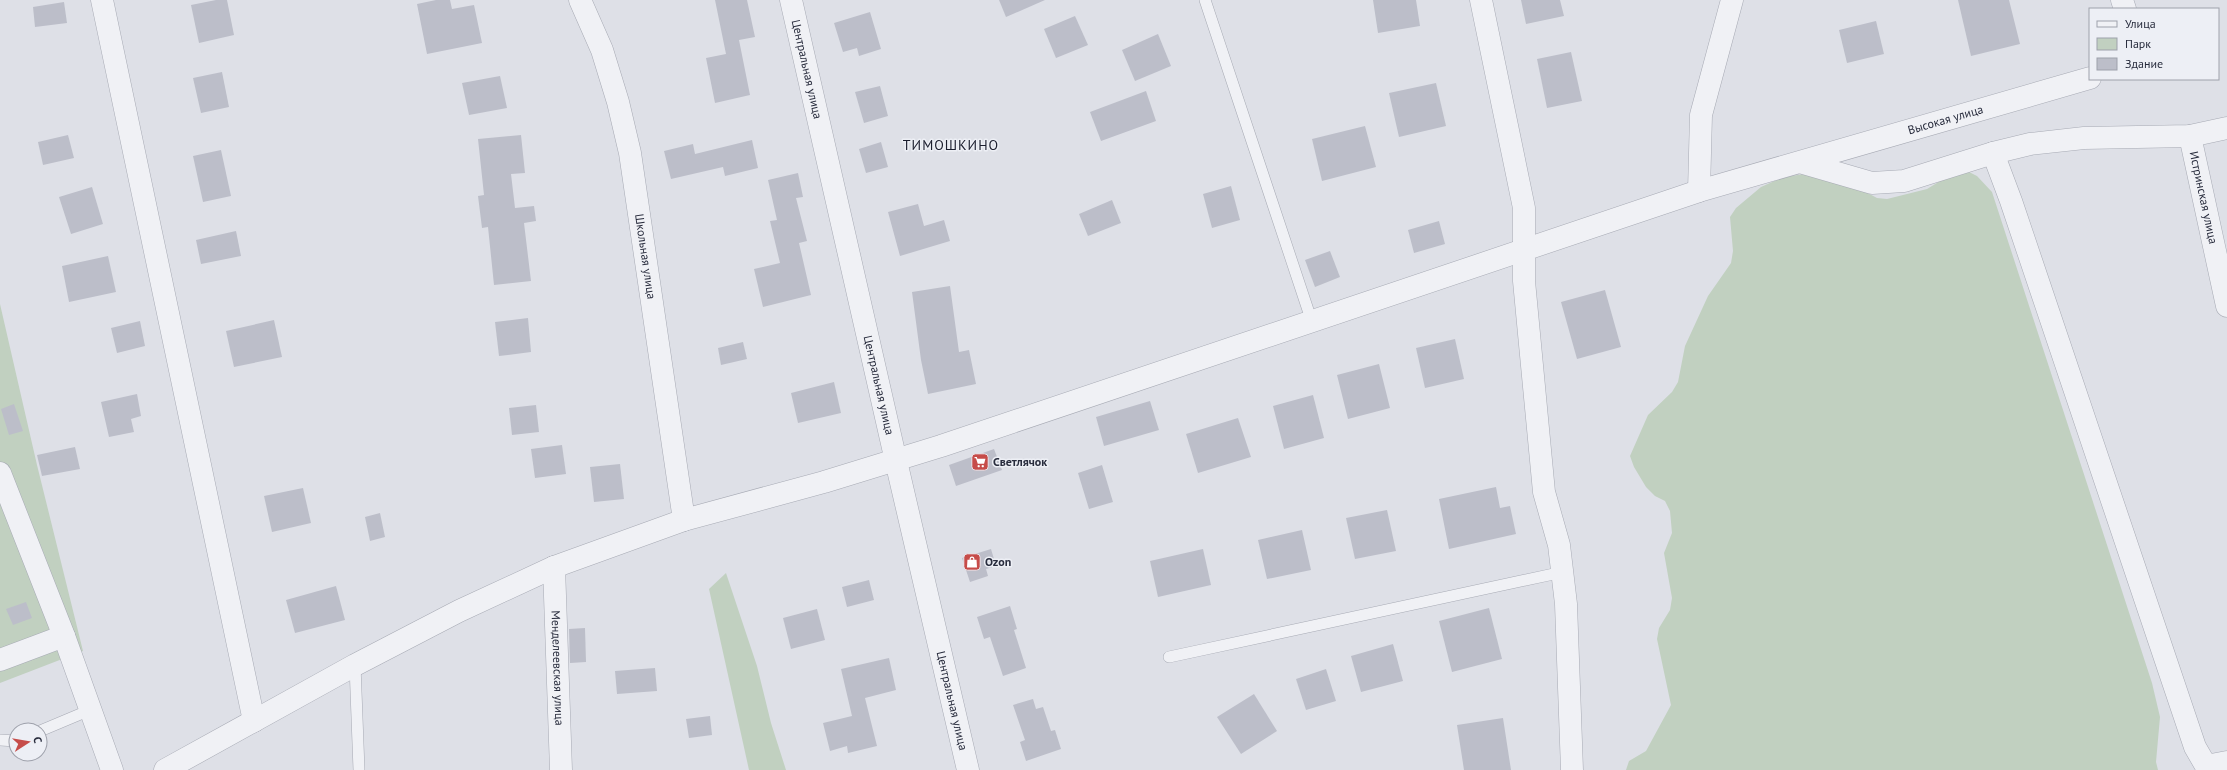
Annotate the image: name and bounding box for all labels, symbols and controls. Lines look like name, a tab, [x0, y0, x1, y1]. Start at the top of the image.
legend	[2089, 8, 2219, 80]
text: Улица	[2125, 16, 2156, 31]
street label: Центральная улица	[789, 18, 826, 120]
text: Парк	[2125, 36, 2151, 51]
text: Здание	[2125, 56, 2163, 71]
street label: Высокая улица	[1906, 101, 1985, 137]
district label: ТИМОШКИНО	[903, 136, 999, 154]
street label: Истринская улица	[2187, 150, 2221, 245]
street label: Школьная улица	[632, 213, 659, 300]
street label: Центральная улица	[861, 334, 898, 436]
supermarket icon: Светлячок	[970, 452, 990, 472]
place label: Светлячок	[993, 454, 1047, 469]
shop icon: Ozon	[962, 552, 982, 572]
place label: Ozon	[985, 554, 1011, 569]
street label: Менделеевская улица	[549, 610, 567, 726]
street label: Центральная улица	[934, 650, 971, 752]
north arrow	[8, 722, 48, 762]
text: С	[30, 735, 45, 744]

